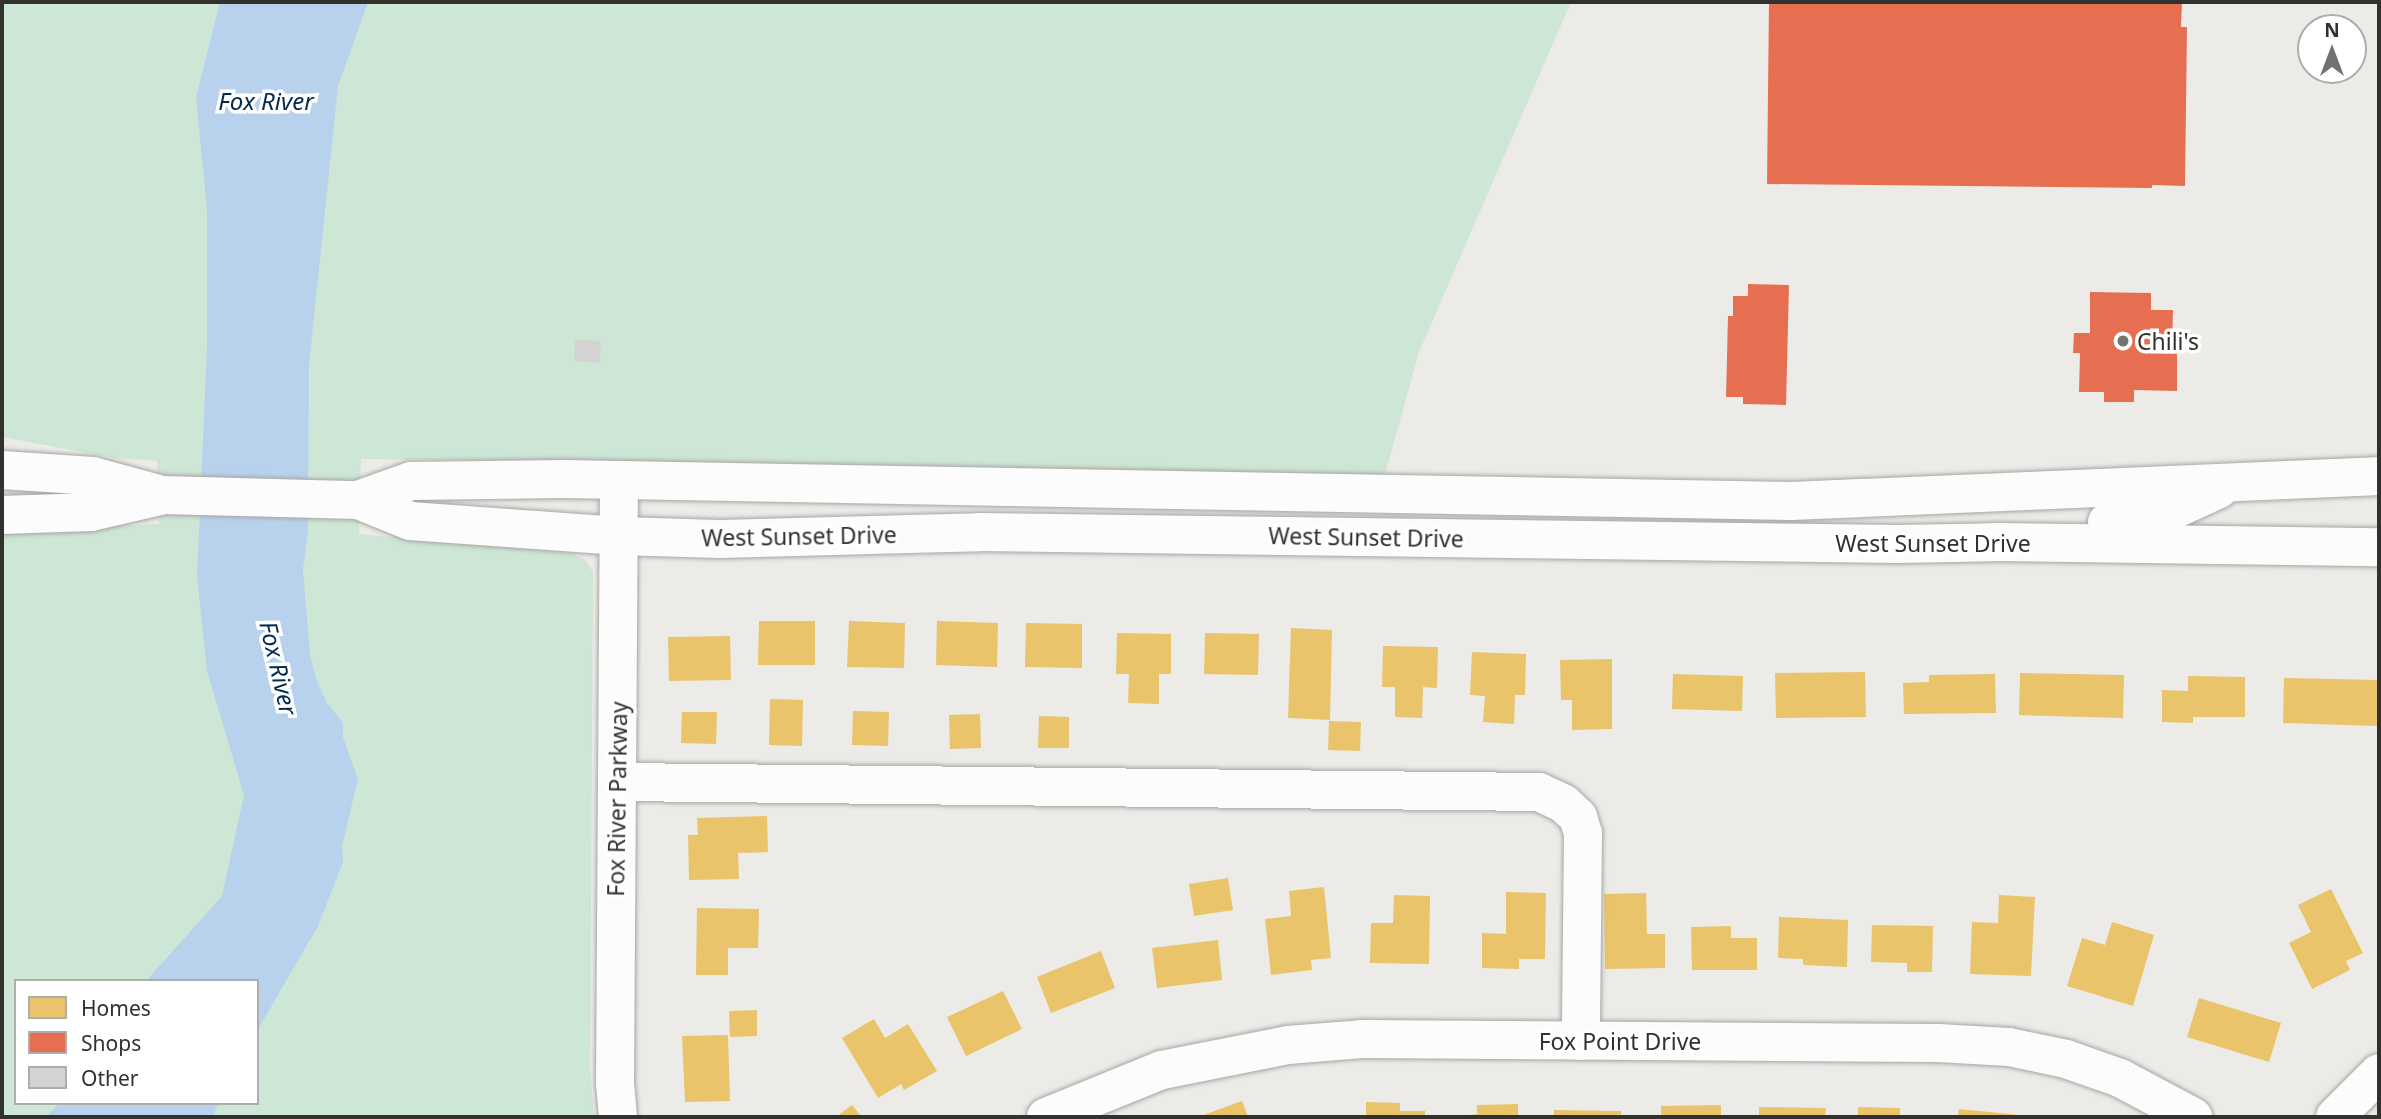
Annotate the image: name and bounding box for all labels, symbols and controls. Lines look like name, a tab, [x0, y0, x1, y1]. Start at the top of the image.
north arrow	[2297, 14, 2367, 84]
text: N	[2324, 17, 2340, 43]
water label: Fox River	[218, 87, 314, 115]
place label: Chili's	[2137, 327, 2199, 355]
marker: Chili's	[2115, 333, 2131, 349]
street label: West Sunset Drive	[701, 520, 897, 552]
street label: West Sunset Drive	[1268, 521, 1464, 553]
street label: West Sunset Drive	[1835, 529, 2031, 557]
water label: Fox River	[254, 618, 304, 718]
street label: Fox River Parkway	[601, 701, 633, 897]
legend	[14, 979, 259, 1105]
text: Homes	[81, 994, 151, 1022]
street label: Fox Point Drive	[1539, 1027, 1701, 1055]
text: Shops	[81, 1029, 141, 1057]
text: Other	[81, 1064, 138, 1092]

